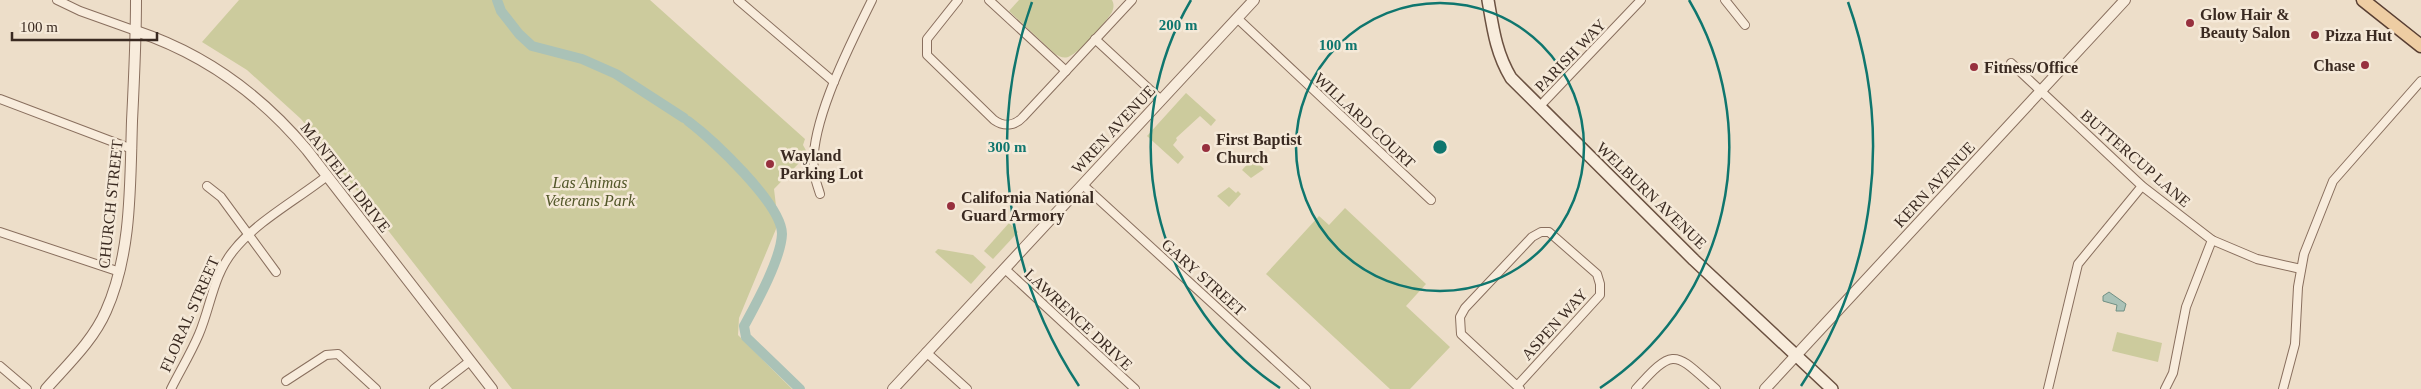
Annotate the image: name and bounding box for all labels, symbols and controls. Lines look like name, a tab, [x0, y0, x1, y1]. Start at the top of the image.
place label: Glow Hair & Beauty Salon	[2200, 6, 2290, 42]
scale bar	[12, 10, 158, 42]
street label: PARISH WAY	[1532, 15, 1609, 95]
text: 200 m	[1159, 17, 1198, 33]
marker: Glow Hair & Beauty Salon	[2184, 17, 2196, 29]
text: 100 m	[20, 19, 58, 35]
place label: Pizza Hut	[2325, 27, 2393, 44]
marker: Pizza Hut	[2309, 29, 2321, 41]
text: 100 m	[1319, 37, 1358, 53]
place label: Chase	[2313, 57, 2355, 74]
place label: Fitness/Office	[1984, 59, 2078, 76]
marker: Chase	[2359, 59, 2371, 71]
marker: Fitness/Office	[1968, 61, 1980, 73]
street label: WILLARD COURT	[1311, 69, 1419, 171]
street label: WREN AVENUE	[1068, 82, 1158, 177]
street label: BUTTERCUP LANE	[2077, 106, 2194, 211]
street label: MANTELLI DRIVE	[297, 119, 394, 236]
place label: First Baptist Church	[1216, 131, 1302, 166]
centre of rings	[1431, 138, 1449, 156]
street label: KERN AVENUE	[1891, 138, 1978, 230]
street label: CHURCH STREET	[95, 139, 126, 269]
text: 300 m	[988, 139, 1027, 155]
street label: WELBURN AVENUE	[1593, 139, 1710, 252]
marker: First Baptist Church	[1200, 142, 1212, 154]
place label: Wayland Parking Lot	[780, 147, 864, 183]
marker: Wayland Parking Lot	[764, 158, 776, 170]
park label: Las Animas Veterans Park	[545, 174, 636, 209]
place label: California National Guard Armory	[961, 189, 1094, 225]
marker: California National Guard Armory	[945, 200, 957, 212]
street label: GARY STREET	[1158, 235, 1249, 319]
street label: FLORAL STREET	[156, 254, 223, 374]
street label: LAWRENCE DRIVE	[1021, 265, 1136, 373]
street label: ASPEN WAY	[1518, 285, 1591, 363]

